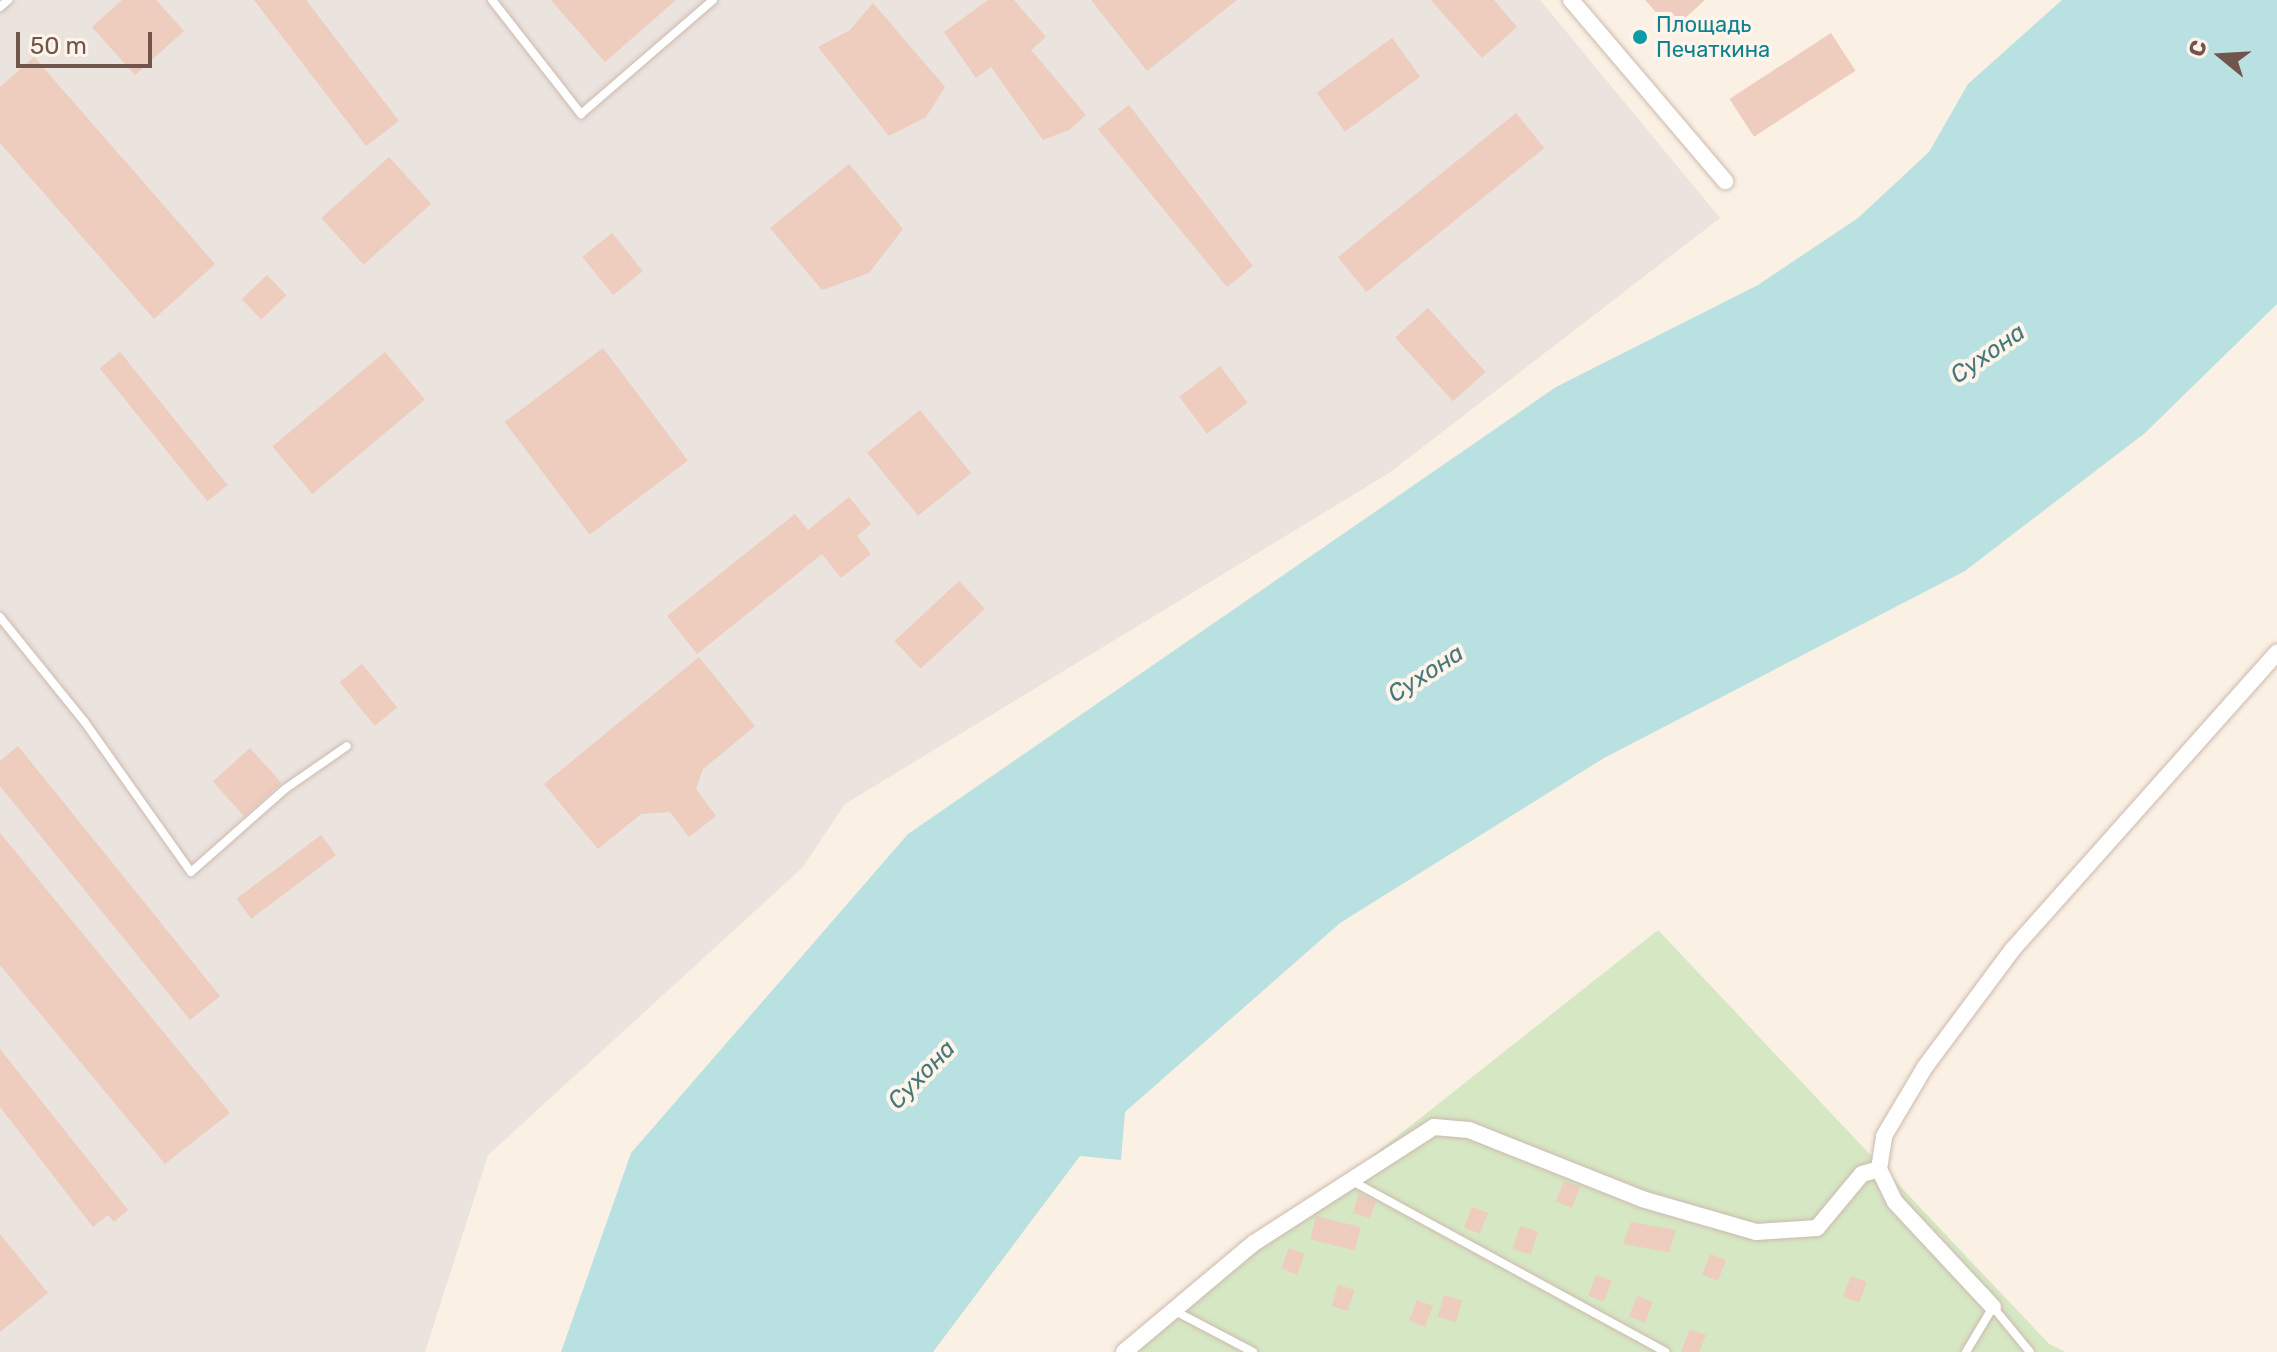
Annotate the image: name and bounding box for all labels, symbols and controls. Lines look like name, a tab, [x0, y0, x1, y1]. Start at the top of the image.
place label: Площадь Печаткина	[1656, 11, 1770, 62]
scale bar	[20, 16, 156, 66]
north arrow	[2181, 16, 2261, 96]
marker: Площадь Печаткина	[1631, 28, 1649, 46]
text: 50 m	[30, 32, 87, 60]
text: С	[2182, 37, 2213, 60]
water label: Сухона	[1945, 318, 2031, 390]
water label: Сухона	[1383, 639, 1469, 709]
water label: Сухона	[882, 1035, 962, 1115]

